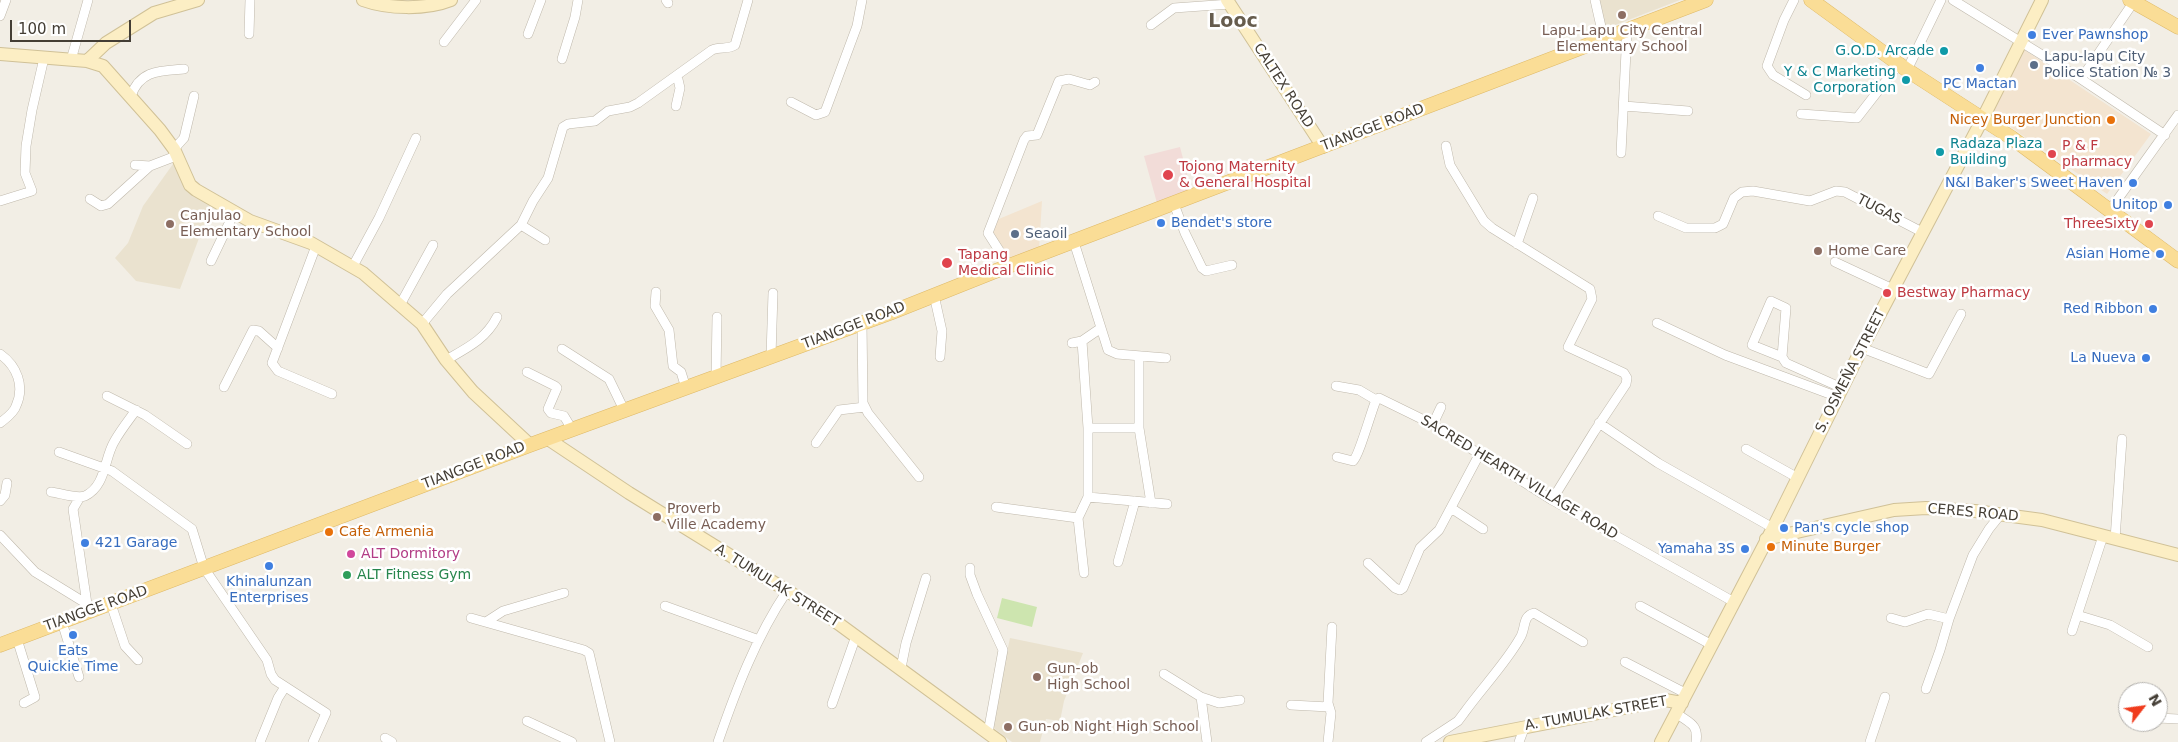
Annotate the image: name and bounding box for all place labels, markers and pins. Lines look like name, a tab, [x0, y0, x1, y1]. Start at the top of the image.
marker: Lapu-Lapu City Central Elementary School	[1616, 9, 1628, 21]
place label: Lapu-Lapu City Central Elementary School	[1542, 23, 1702, 56]
place label: Ever Pawnshop	[2042, 27, 2148, 43]
marker: Ever Pawnshop	[2026, 29, 2038, 41]
place label: G.O.D. Arcade	[1835, 43, 1934, 59]
marker: G.O.D. Arcade	[1938, 45, 1950, 57]
place label: Lapu-lapu City Police Station № 3	[2044, 49, 2171, 82]
marker: Lapu-lapu City Police Station № 3	[2028, 59, 2040, 71]
marker: PC Mactan	[1974, 62, 1986, 74]
place label: Y & C Marketing Corporation	[1784, 64, 1896, 96]
marker: Y & C Marketing Corporation	[1900, 74, 1912, 86]
place label: PC Mactan	[1943, 76, 2017, 92]
place label: Nicey Burger Junction	[1950, 112, 2101, 128]
marker: Nicey Burger Junction	[2105, 114, 2117, 126]
place label: Radaza Plaza Building	[1950, 136, 2043, 168]
place label: P & F pharmacy	[2062, 138, 2132, 170]
marker: Radaza Plaza Building	[1934, 146, 1946, 158]
marker: P & F pharmacy	[2046, 148, 2058, 160]
place label: Tojong Maternity & General Hospital	[1179, 159, 1311, 192]
marker: Tojong Maternity & General Hospital	[1161, 168, 1175, 182]
place label: N&I Baker's Sweet Haven	[1945, 175, 2123, 191]
marker: N&I Baker's Sweet Haven	[2127, 177, 2139, 189]
place label: Unitop	[2112, 197, 2158, 213]
marker: Unitop	[2162, 199, 2174, 211]
place label: Canjulao Elementary School	[180, 208, 312, 240]
place label: Bendet's store	[1171, 215, 1272, 231]
place label: ThreeSixty	[2064, 216, 2139, 232]
marker: Bendet's store	[1155, 217, 1167, 229]
marker: Canjulao Elementary School	[164, 218, 176, 230]
marker: ThreeSixty	[2143, 218, 2155, 230]
place label: Seaoil	[1025, 226, 1067, 242]
marker: Seaoil	[1009, 228, 1021, 240]
place label: Home Care	[1828, 243, 1906, 259]
marker: Home Care	[1812, 245, 1824, 257]
place label: Asian Home	[2066, 246, 2150, 262]
place label: Tapang Medical Clinic	[958, 247, 1054, 280]
marker: Asian Home	[2154, 248, 2166, 260]
marker: Tapang Medical Clinic	[940, 256, 954, 270]
place label: Bestway Pharmacy	[1897, 285, 2030, 301]
marker: Bestway Pharmacy	[1881, 287, 1893, 299]
place label: Red Ribbon	[2063, 301, 2143, 317]
marker: Red Ribbon	[2147, 303, 2159, 315]
place label: La Nueva	[2070, 350, 2136, 366]
marker: La Nueva	[2140, 352, 2152, 364]
place label: Proverb Ville Academy	[667, 501, 766, 534]
marker: Proverb Ville Academy	[651, 511, 663, 523]
place label: Pan's cycle shop	[1794, 520, 1909, 536]
marker: Pan's cycle shop	[1778, 522, 1790, 534]
place label: Cafe Armenia	[339, 524, 434, 540]
marker: Cafe Armenia	[323, 526, 335, 538]
place label: 421 Garage	[95, 535, 177, 551]
marker: 421 Garage	[79, 537, 91, 549]
place label: Minute Burger	[1781, 539, 1881, 555]
place label: Yamaha 3S	[1658, 541, 1735, 557]
marker: Minute Burger	[1765, 541, 1777, 553]
marker: Yamaha 3S	[1739, 543, 1751, 555]
place label: ALT Dormitory	[361, 546, 460, 562]
marker: ALT Dormitory	[345, 548, 357, 560]
marker: Khinalunzan Enterprises	[263, 560, 275, 572]
place label: ALT Fitness Gym	[357, 567, 471, 583]
marker: ALT Fitness Gym	[341, 569, 353, 581]
place label: Khinalunzan Enterprises	[226, 574, 312, 606]
marker: Eats Quickie Time	[67, 629, 79, 641]
place label: Eats Quickie Time	[28, 643, 118, 676]
place label: Gun-ob High School	[1047, 661, 1130, 694]
marker: Gun-ob High School	[1031, 671, 1043, 683]
place label: Gun-ob Night High School	[1018, 719, 1199, 735]
marker: Gun-ob Night High School	[1002, 721, 1014, 733]

